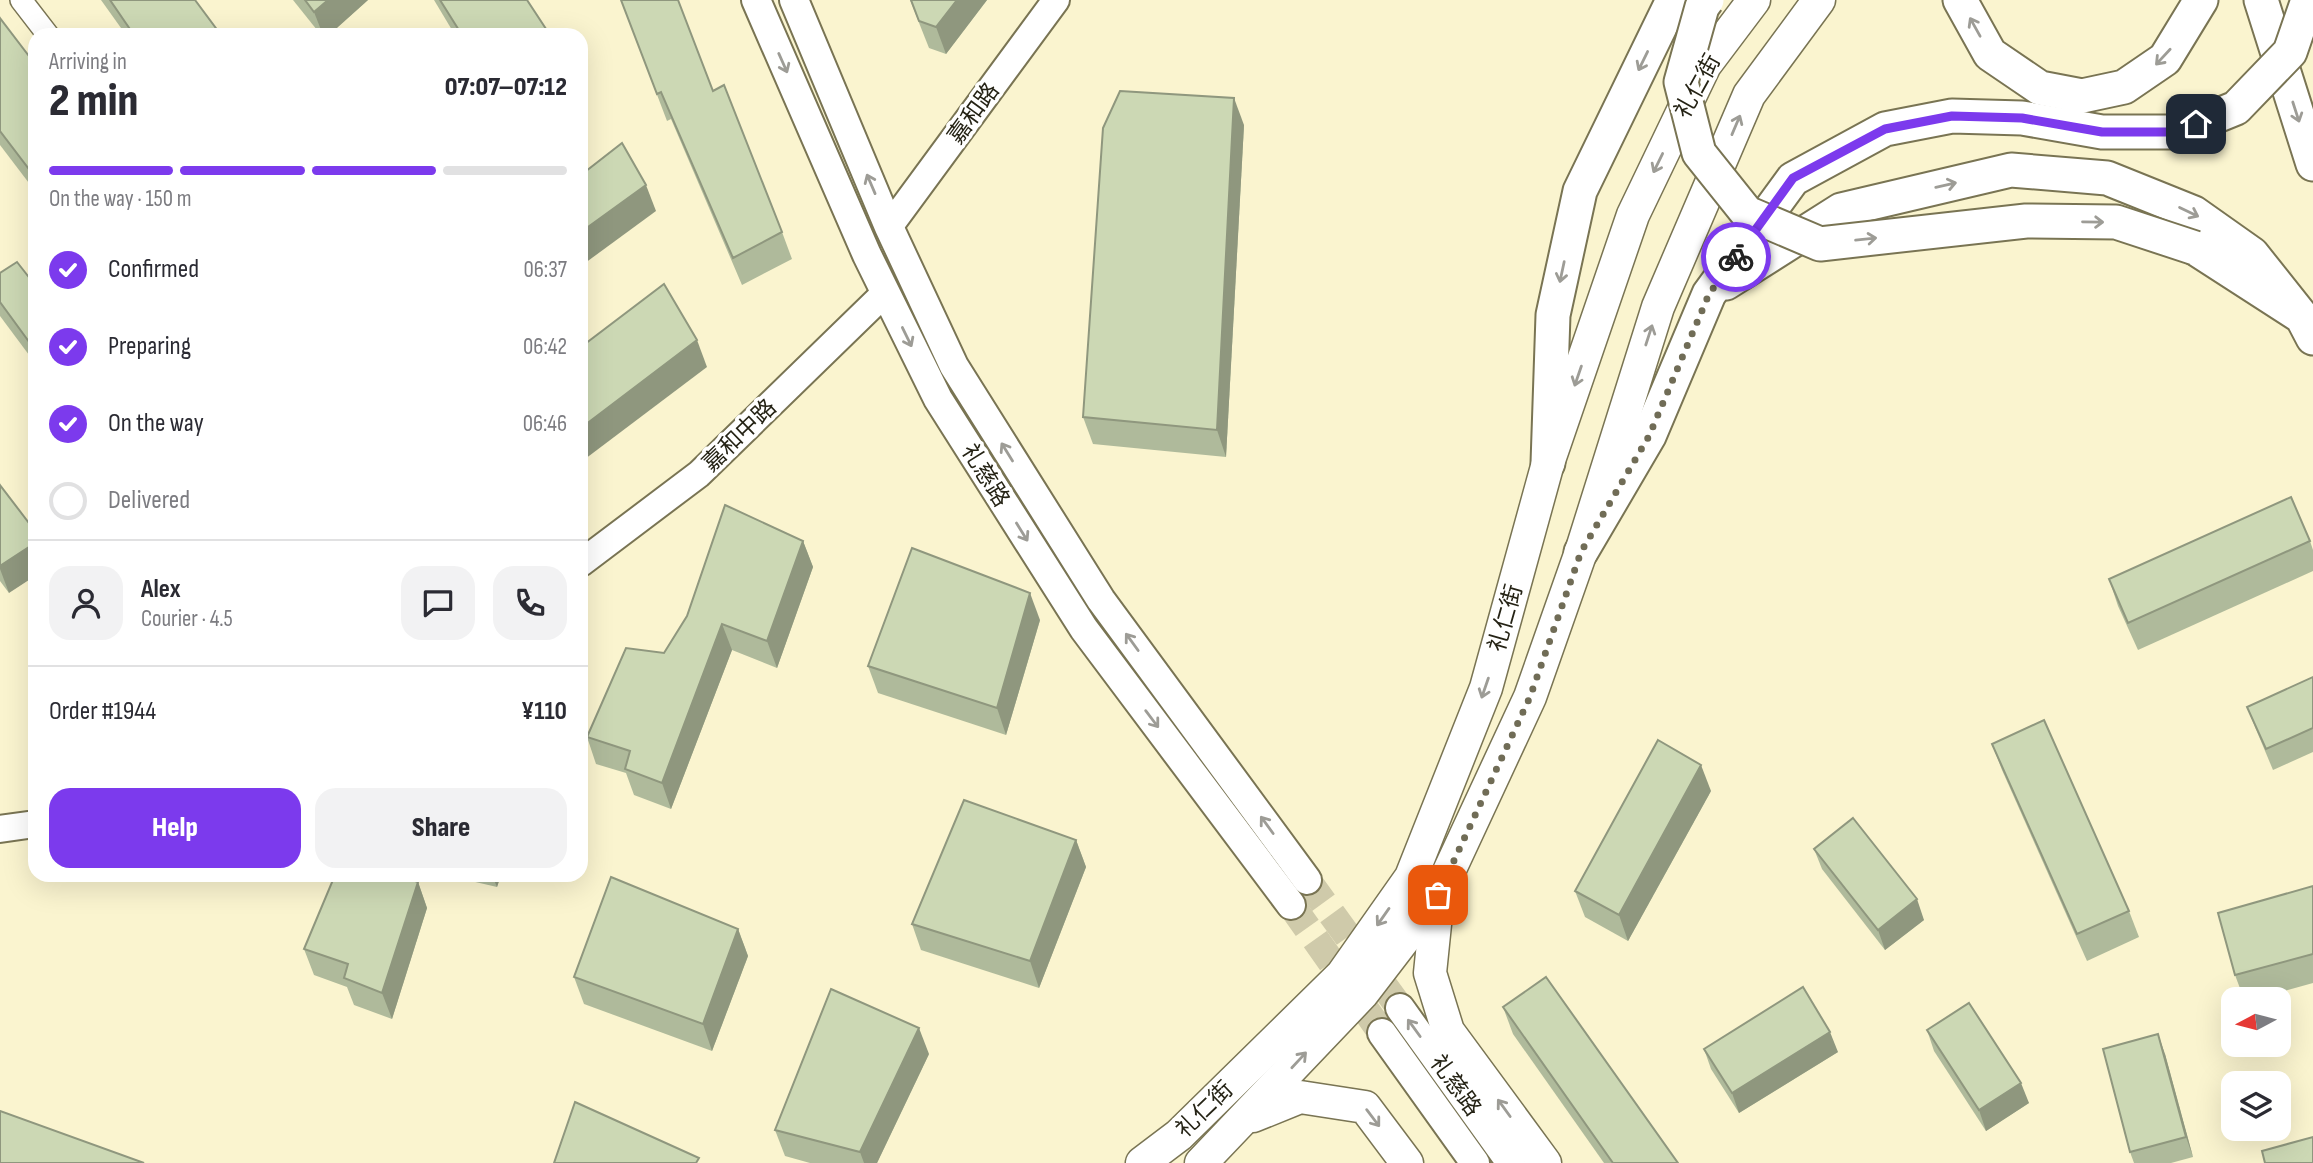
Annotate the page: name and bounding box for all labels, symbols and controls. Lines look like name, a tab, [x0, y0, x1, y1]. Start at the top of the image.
one-way arrow	[1968, 17, 1982, 37]
text: Arriving in	[49, 48, 127, 76]
one-way arrow	[2155, 48, 2172, 65]
one-way arrow	[1636, 50, 1650, 71]
street label: 礼仁街	[1669, 50, 1727, 123]
one-way arrow	[777, 51, 790, 73]
text: 07:07–07:12	[445, 72, 567, 103]
text: 2 min	[49, 74, 138, 129]
street label: 嘉和路	[942, 77, 1005, 150]
pin	[2166, 94, 2226, 154]
one-way arrow	[2291, 100, 2303, 122]
icon: home	[2177, 105, 2215, 143]
one-way arrow	[1730, 115, 1743, 136]
one-way arrow	[1650, 152, 1664, 173]
one-way arrow	[864, 174, 877, 195]
one-way arrow	[1934, 178, 1957, 192]
text: On the way · 150 m	[49, 185, 192, 213]
one-way arrow	[2178, 205, 2199, 219]
one-way arrow	[2081, 215, 2104, 229]
courier	[1701, 222, 1771, 292]
one-way arrow	[1854, 232, 1877, 245]
icon: bike	[1717, 238, 1755, 276]
icon: check	[49, 251, 87, 289]
text: Confirmed	[108, 254, 199, 285]
text: 06:37	[523, 256, 567, 284]
one-way arrow	[1555, 260, 1569, 283]
one-way arrow	[1644, 324, 1657, 346]
one-way arrow	[901, 326, 914, 347]
icon: check	[49, 328, 87, 366]
text: Preparing	[108, 331, 191, 362]
text: 06:42	[523, 333, 567, 361]
one-way arrow	[1571, 365, 1583, 387]
street label: 嘉和中路	[697, 394, 783, 478]
icon: check	[49, 405, 87, 443]
text: On the way	[108, 408, 204, 439]
text: 06:46	[523, 410, 567, 438]
street label: 礼慈路	[955, 439, 1015, 512]
one-way arrow	[1000, 442, 1014, 462]
text: Delivered	[108, 485, 190, 516]
one-way arrow	[1016, 522, 1030, 542]
button: person	[49, 566, 123, 640]
button: chat	[401, 566, 475, 640]
button: phone	[493, 566, 567, 640]
text: Alex	[141, 574, 181, 605]
street label: 礼仁街	[1483, 581, 1529, 655]
text: Courier · 4.5	[141, 605, 233, 633]
one-way arrow	[1125, 633, 1139, 652]
one-way arrow	[1478, 677, 1491, 699]
text: Order #1944	[49, 696, 156, 727]
text: ¥110	[521, 696, 567, 727]
one-way arrow	[1144, 710, 1159, 728]
button: Help	[49, 788, 301, 868]
button: Share	[315, 788, 567, 868]
one-way arrow	[1260, 816, 1274, 835]
pin	[1408, 865, 1468, 925]
icon: bag	[1419, 876, 1457, 914]
one-way arrow	[1376, 907, 1390, 926]
north arrow	[2221, 987, 2291, 1057]
map controls	[2221, 987, 2291, 1141]
one-way arrow	[1407, 1019, 1422, 1038]
street label: 礼慈路	[1424, 1049, 1487, 1122]
one-way arrow	[1291, 1052, 1308, 1069]
button: layers	[2221, 1071, 2291, 1141]
street label: 礼仁街	[1170, 1076, 1239, 1144]
one-way arrow	[1497, 1099, 1512, 1118]
one-way arrow	[1366, 1108, 1381, 1127]

